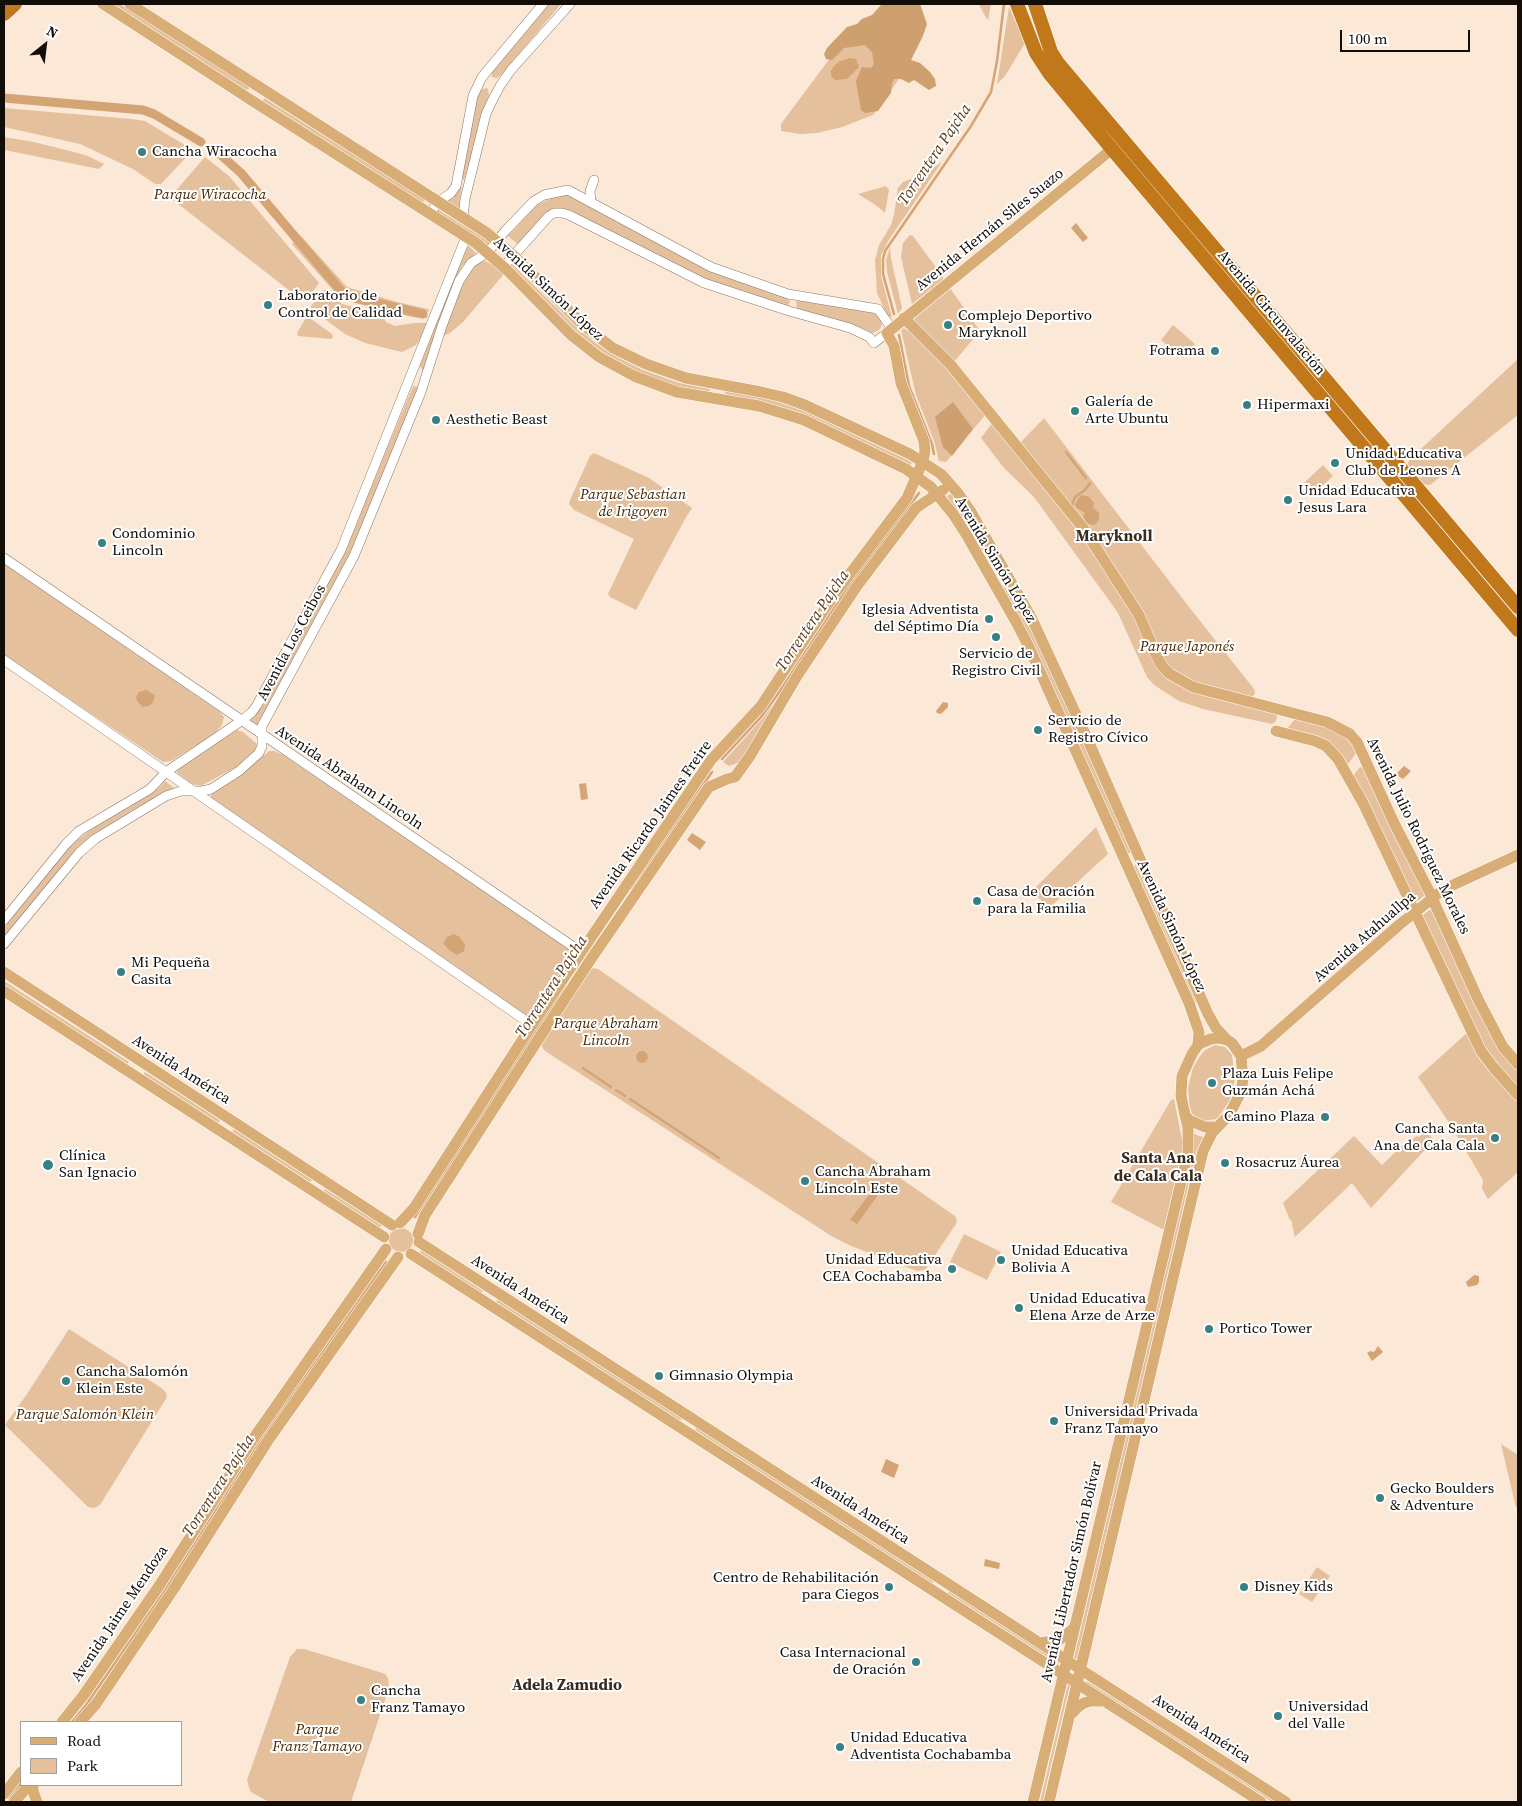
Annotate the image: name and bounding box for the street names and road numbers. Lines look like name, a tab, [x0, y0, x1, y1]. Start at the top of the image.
street label: Avenida Hernán Siles Suazo	[912, 165, 1068, 295]
street label: Avenida Simón López	[489, 233, 607, 345]
street label: Avenida Circunvalación	[1213, 247, 1329, 379]
street label: Avenida Simón López	[950, 494, 1040, 626]
street label: Avenida Los Ceibos	[254, 582, 330, 704]
street label: Avenida Abraham Lincoln	[272, 722, 426, 834]
street label: Avenida Julio Rodríguez Morales	[1362, 735, 1474, 937]
street label: Avenida Ricardo Jaimes Freire	[586, 737, 716, 913]
street label: Avenida Simón López	[1132, 857, 1210, 995]
street label: Avenida Atahuallpa	[1310, 888, 1420, 986]
street label: Avenida América	[128, 1031, 234, 1109]
street label: Avenida América	[467, 1251, 573, 1329]
street label: Avenida Libertador Simón Bolívar	[1038, 1460, 1106, 1684]
street label: Avenida América	[807, 1471, 913, 1549]
street label: Avenida Jaime Mendoza	[68, 1543, 172, 1685]
street label: Avenida América	[1148, 1690, 1254, 1768]

